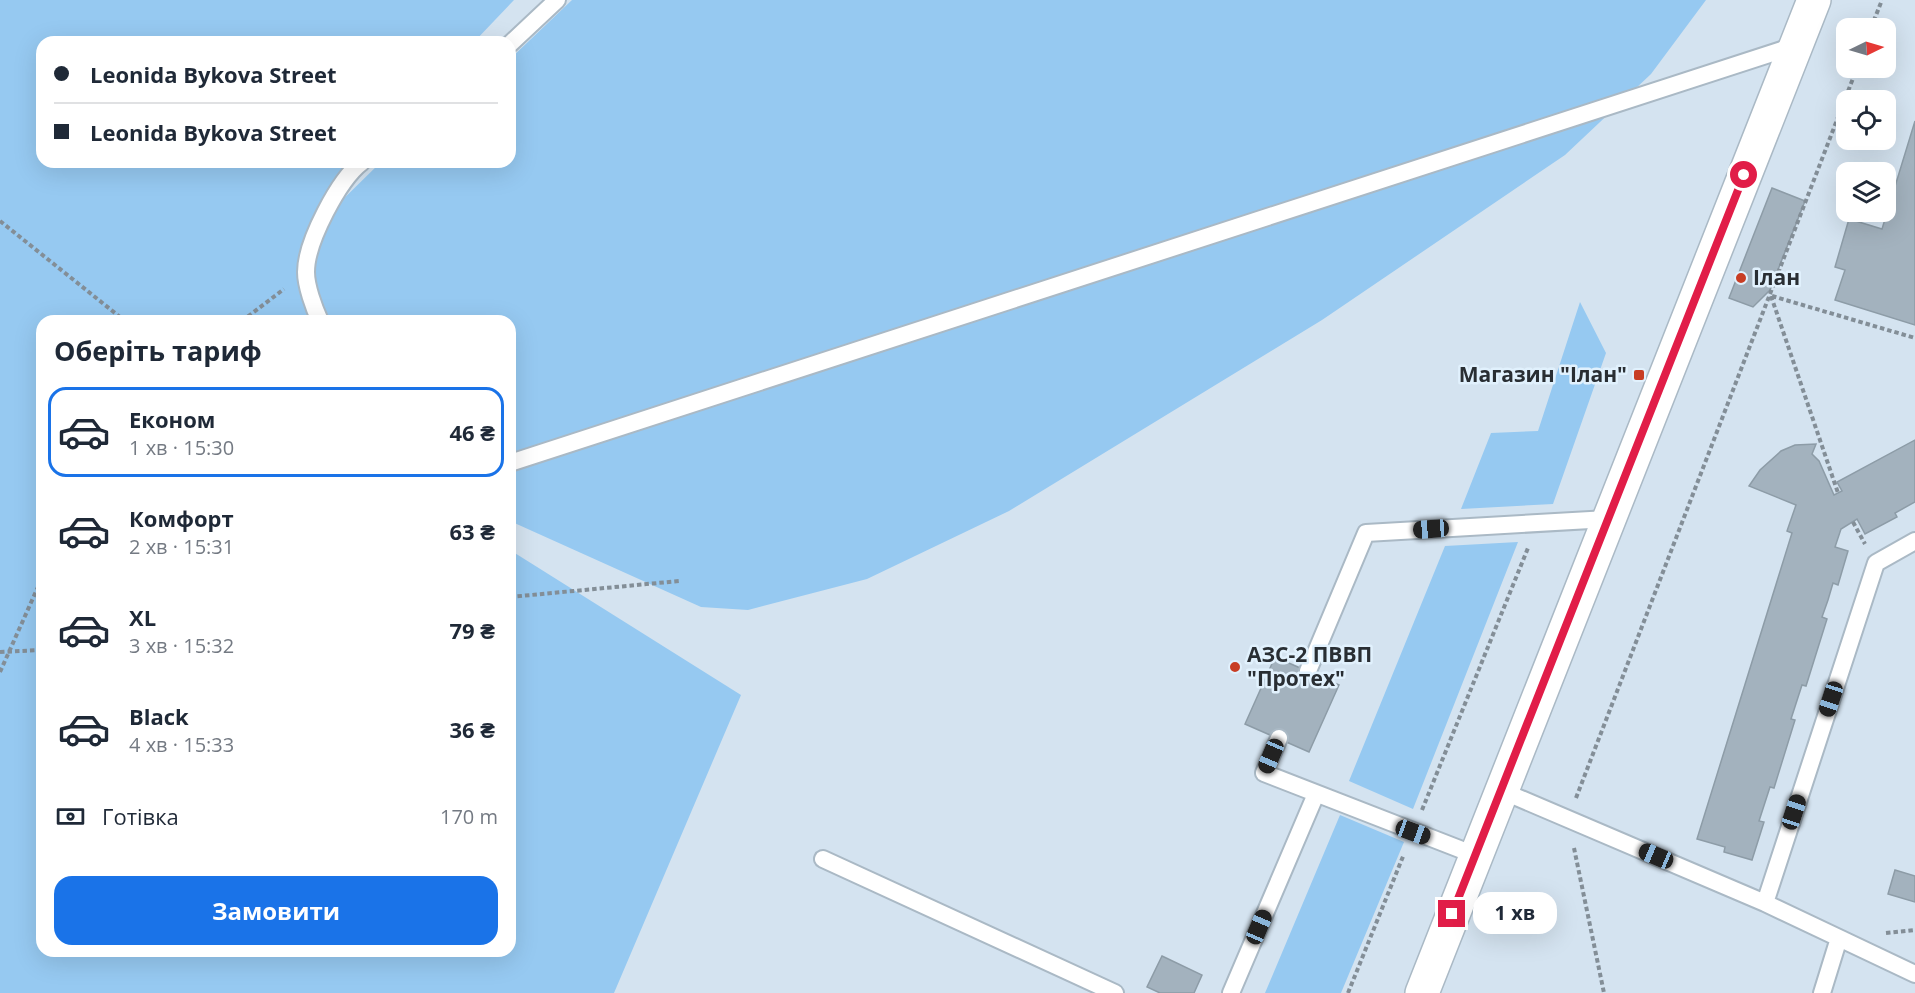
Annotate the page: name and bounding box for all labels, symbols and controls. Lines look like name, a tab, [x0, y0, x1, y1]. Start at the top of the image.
north arrow	[1836, 18, 1896, 78]
map controls	[1836, 18, 1896, 222]
text: Leonida Bykova Street	[90, 59, 336, 89]
button: locate	[1836, 90, 1896, 150]
text: Leonida Bykova Street	[90, 117, 336, 147]
route start	[1730, 161, 1757, 188]
button: layers	[1836, 162, 1896, 222]
place label: Ілан	[1753, 263, 1800, 291]
marker: Ілан	[1734, 271, 1748, 285]
text: Оберіть тариф	[54, 332, 262, 369]
place label: Магазин "Ілан"	[1459, 360, 1627, 388]
marker: Магазин "Ілан"	[1632, 368, 1646, 382]
text: Економ	[129, 404, 215, 434]
icon: car	[57, 405, 111, 459]
text: 46 ₴	[449, 417, 495, 447]
text: 1 хв · 15:30	[129, 434, 234, 461]
text: Комфорт	[129, 503, 234, 533]
icon: car	[57, 504, 111, 558]
text: 63 ₴	[449, 516, 495, 546]
car	[1412, 519, 1450, 539]
text: 2 хв · 15:31	[129, 533, 234, 560]
text: XL	[129, 602, 156, 632]
icon: car	[57, 603, 111, 657]
text: 79 ₴	[449, 615, 495, 645]
text: 3 хв · 15:32	[129, 632, 234, 659]
place label: АЗС-2 ПВВП "Протех"	[1247, 640, 1372, 692]
marker: АЗС-2 ПВВП "Протех"	[1228, 660, 1242, 674]
car	[1817, 679, 1845, 719]
text: Black	[129, 701, 189, 731]
icon: car	[57, 702, 111, 756]
text: 36 ₴	[449, 714, 495, 744]
text: 4 хв · 15:33	[129, 731, 234, 758]
car	[1256, 736, 1286, 776]
car	[1780, 792, 1808, 832]
icon: cash	[54, 800, 87, 833]
text: Готівка	[102, 801, 179, 831]
text: 170 m	[440, 803, 498, 830]
car	[1393, 817, 1433, 847]
car	[1636, 841, 1676, 871]
button: Замовити	[54, 876, 498, 945]
callout: 1 хв	[1473, 893, 1557, 935]
text: 1 хв	[1495, 899, 1535, 926]
route end	[1438, 900, 1465, 927]
car	[1244, 907, 1274, 947]

